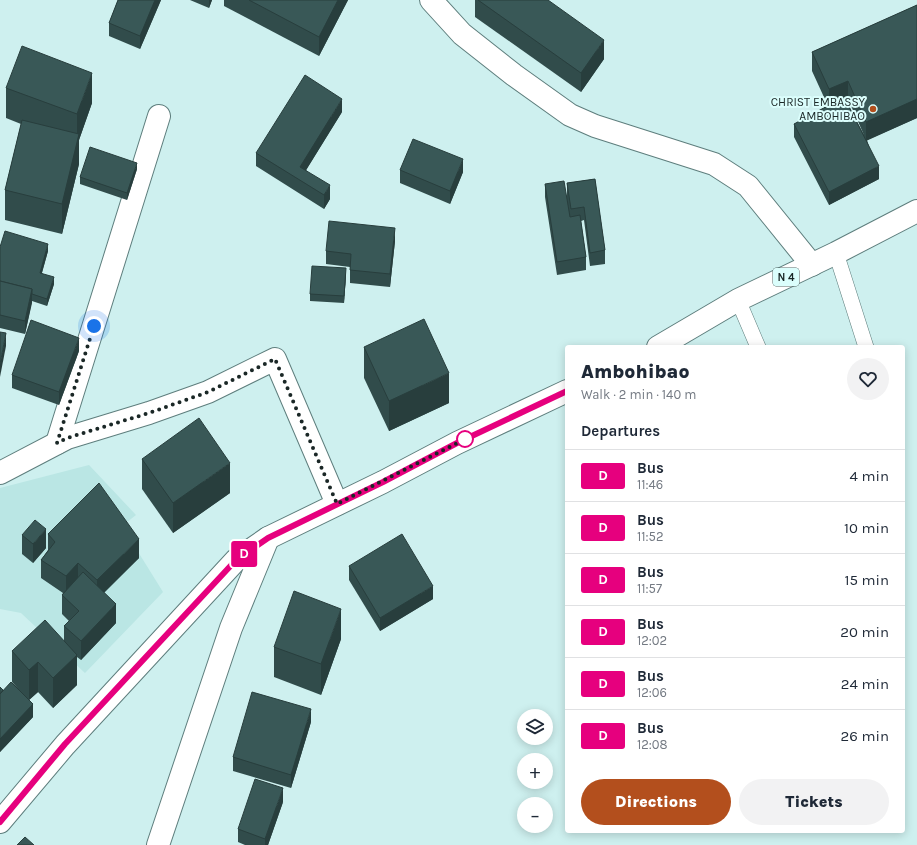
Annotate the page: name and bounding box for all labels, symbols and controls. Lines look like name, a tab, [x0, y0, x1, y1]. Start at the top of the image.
place label: CHRIST EMBASSY AMBOHIBAO	[771, 95, 865, 123]
marker: CHRIST EMBASSY AMBOHIBAO	[868, 104, 878, 114]
road number: N 4	[773, 268, 799, 286]
your location	[84, 316, 104, 336]
button: heart	[847, 358, 889, 400]
text: Ambohibao	[581, 361, 690, 383]
text: Walk · 2 min · 140 m	[581, 387, 696, 402]
text: Departures	[581, 422, 660, 440]
unlabelled marker	[456, 430, 474, 448]
text: Bus	[637, 459, 664, 477]
text: D	[598, 467, 608, 484]
text: 4 min	[850, 467, 889, 485]
text: 11:46	[637, 477, 663, 492]
text: Bus	[637, 511, 664, 529]
text: D	[598, 519, 608, 536]
text: 10 min	[844, 519, 889, 537]
text: 11:52	[637, 529, 663, 544]
line badge: D	[231, 541, 257, 567]
text: D	[239, 545, 249, 562]
text: Bus	[637, 563, 664, 581]
text: D	[598, 571, 608, 588]
text: 15 min	[844, 571, 889, 589]
text: 11:57	[637, 581, 662, 596]
text: Bus	[637, 615, 664, 633]
text: D	[598, 623, 608, 640]
text: 20 min	[840, 623, 889, 641]
text: 12:02	[637, 633, 667, 648]
text: Bus	[637, 667, 664, 685]
text: D	[598, 675, 608, 692]
text: 24 min	[841, 675, 889, 693]
text: 12:06	[637, 685, 667, 700]
map controls	[517, 709, 553, 833]
button: layers	[517, 709, 553, 745]
text: Bus	[637, 719, 664, 737]
text: D	[598, 727, 608, 744]
text: 26 min	[841, 727, 889, 745]
text: 12:08	[637, 737, 668, 752]
button: +	[517, 753, 553, 789]
button: Directions	[581, 779, 731, 825]
button: Tickets	[739, 779, 889, 825]
button: −	[517, 797, 553, 833]

